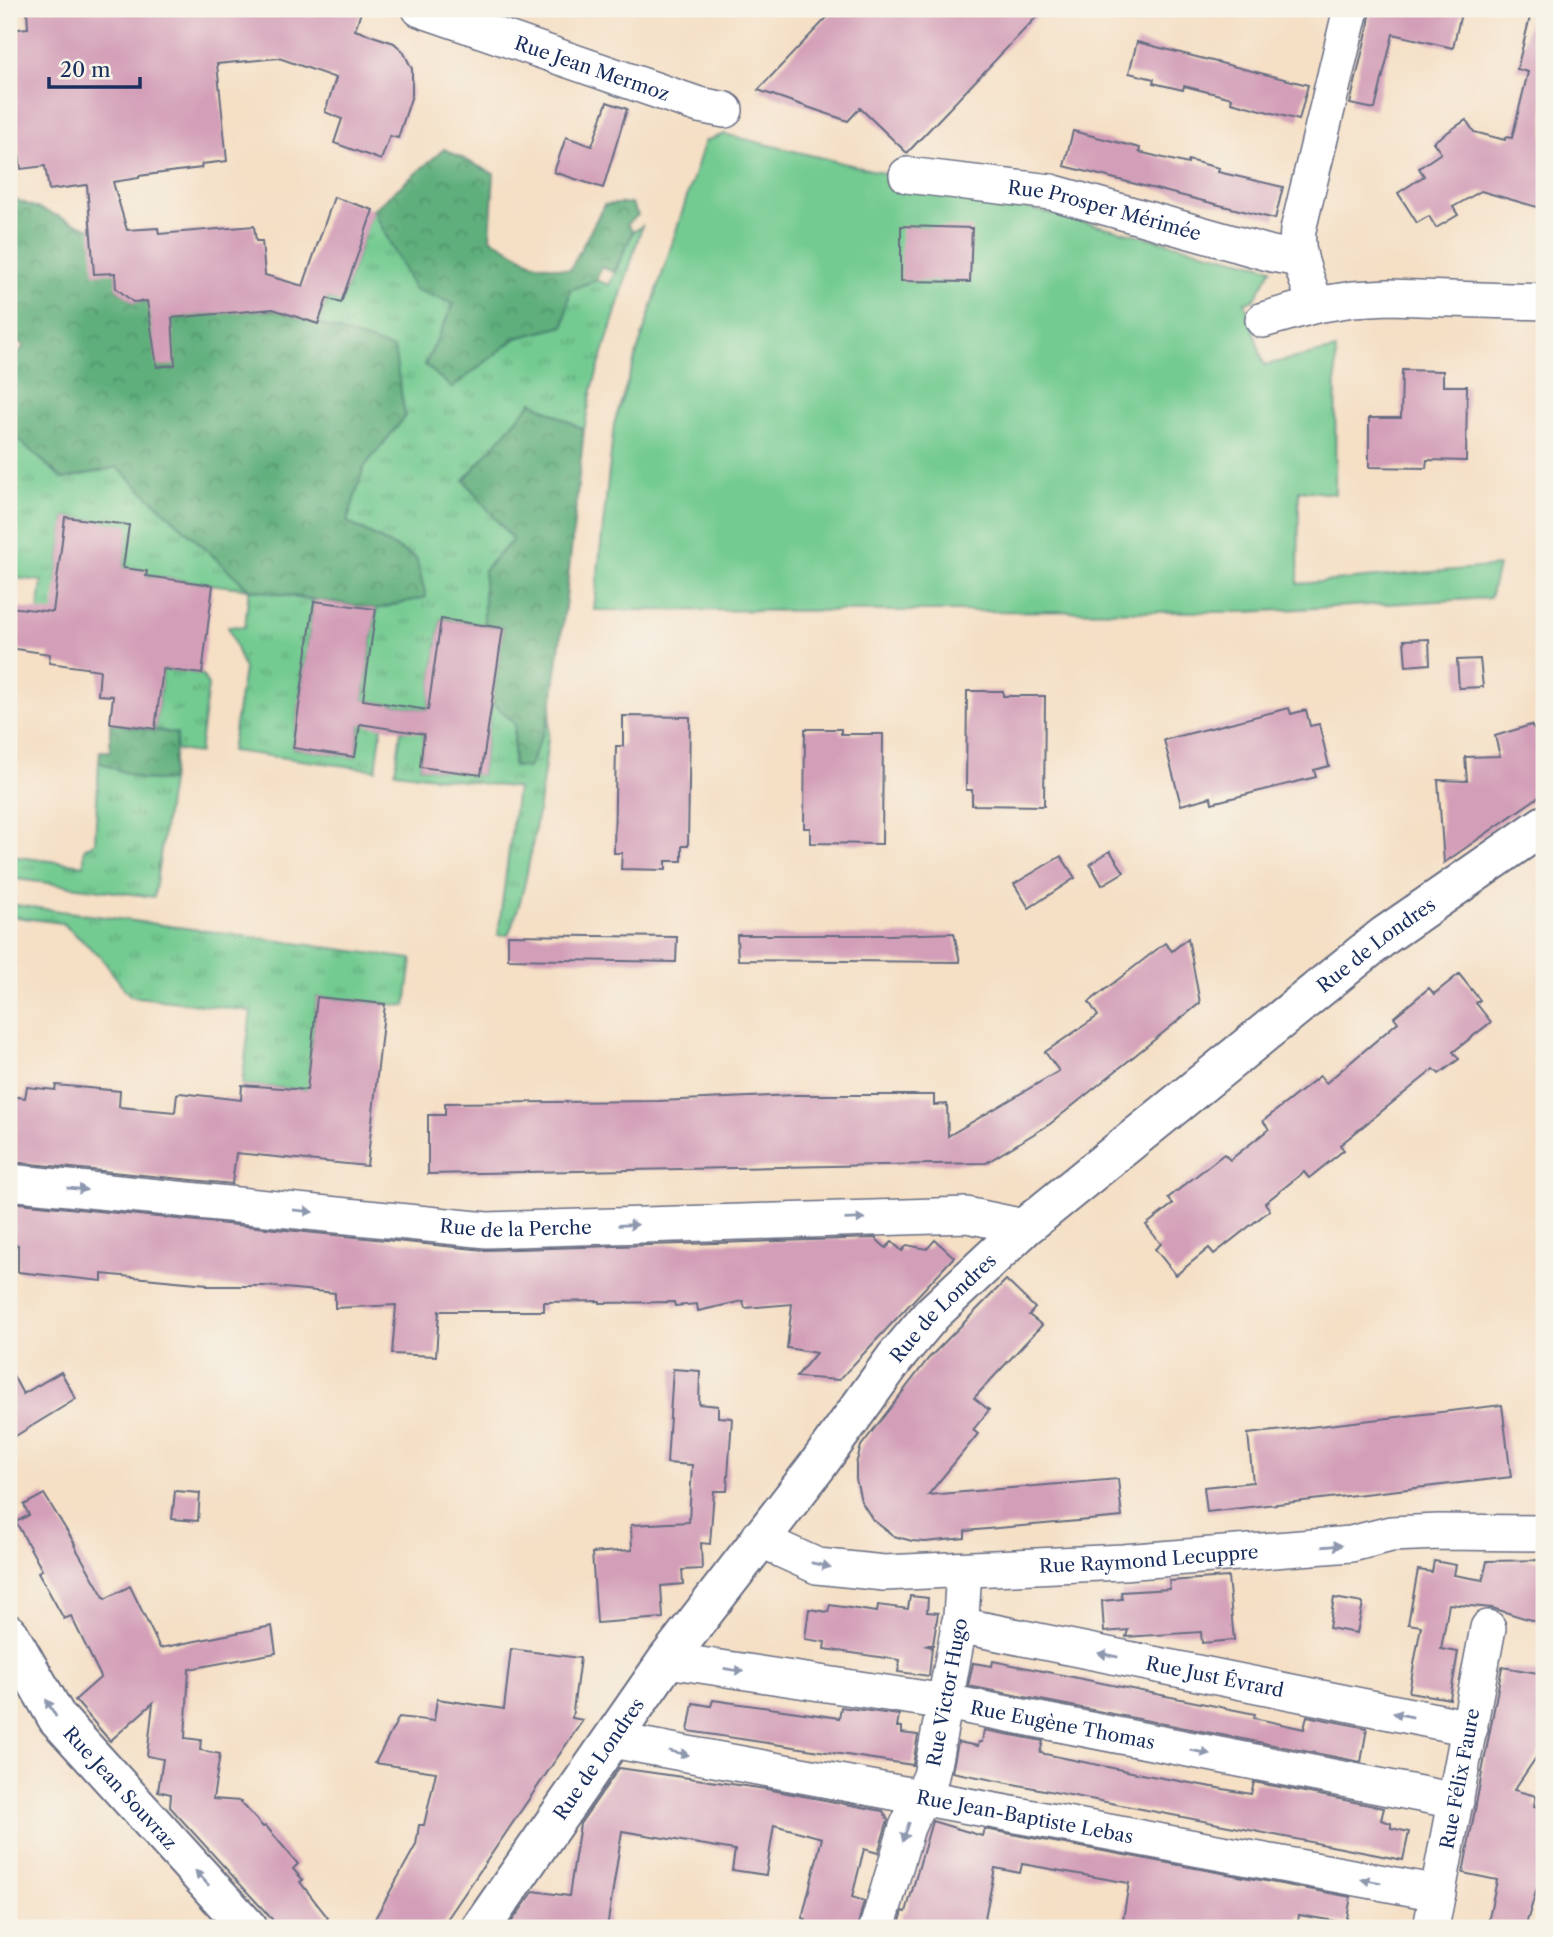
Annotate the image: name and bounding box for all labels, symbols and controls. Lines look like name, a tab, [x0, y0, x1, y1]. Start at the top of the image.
street label: Rue Jean Mermoz	[512, 31, 672, 105]
scale bar	[49, 46, 140, 90]
text: 20 m	[60, 57, 111, 82]
street label: Rue Prosper Mérimée	[1007, 175, 1204, 245]
street label: Rue de Londres	[1312, 892, 1440, 997]
one-way arrow	[66, 1184, 88, 1195]
one-way arrow	[292, 1205, 314, 1216]
one-way arrow	[844, 1213, 866, 1224]
street label: Rue de la Perche	[439, 1214, 592, 1242]
one-way arrow	[617, 1220, 639, 1231]
street label: Rue de Londres	[885, 1249, 1001, 1367]
street label: Rue Raymond Lecuppre	[1038, 1540, 1259, 1577]
one-way arrow	[1321, 1540, 1343, 1551]
one-way arrow	[811, 1560, 833, 1571]
street label: Rue Victor Hugo	[922, 1616, 972, 1768]
one-way arrow	[1097, 1649, 1119, 1660]
street label: Rue Just Évrard	[1144, 1651, 1286, 1702]
one-way arrow	[723, 1665, 745, 1676]
street label: Rue de Londres	[548, 1694, 649, 1824]
street label: Rue Eugène Thomas	[968, 1695, 1157, 1754]
one-way arrow	[45, 1699, 57, 1718]
street label: Rue Félix Faure	[1435, 1706, 1484, 1851]
one-way arrow	[1392, 1709, 1414, 1720]
street label: Rue Jean Souvraz	[59, 1722, 182, 1854]
one-way arrow	[1189, 1746, 1211, 1757]
one-way arrow	[668, 1748, 690, 1759]
street label: Rue Jean-Baptiste Lebas	[915, 1785, 1135, 1848]
one-way arrow	[900, 1822, 911, 1843]
one-way arrow	[194, 1869, 210, 1887]
one-way arrow	[1360, 1875, 1382, 1886]

